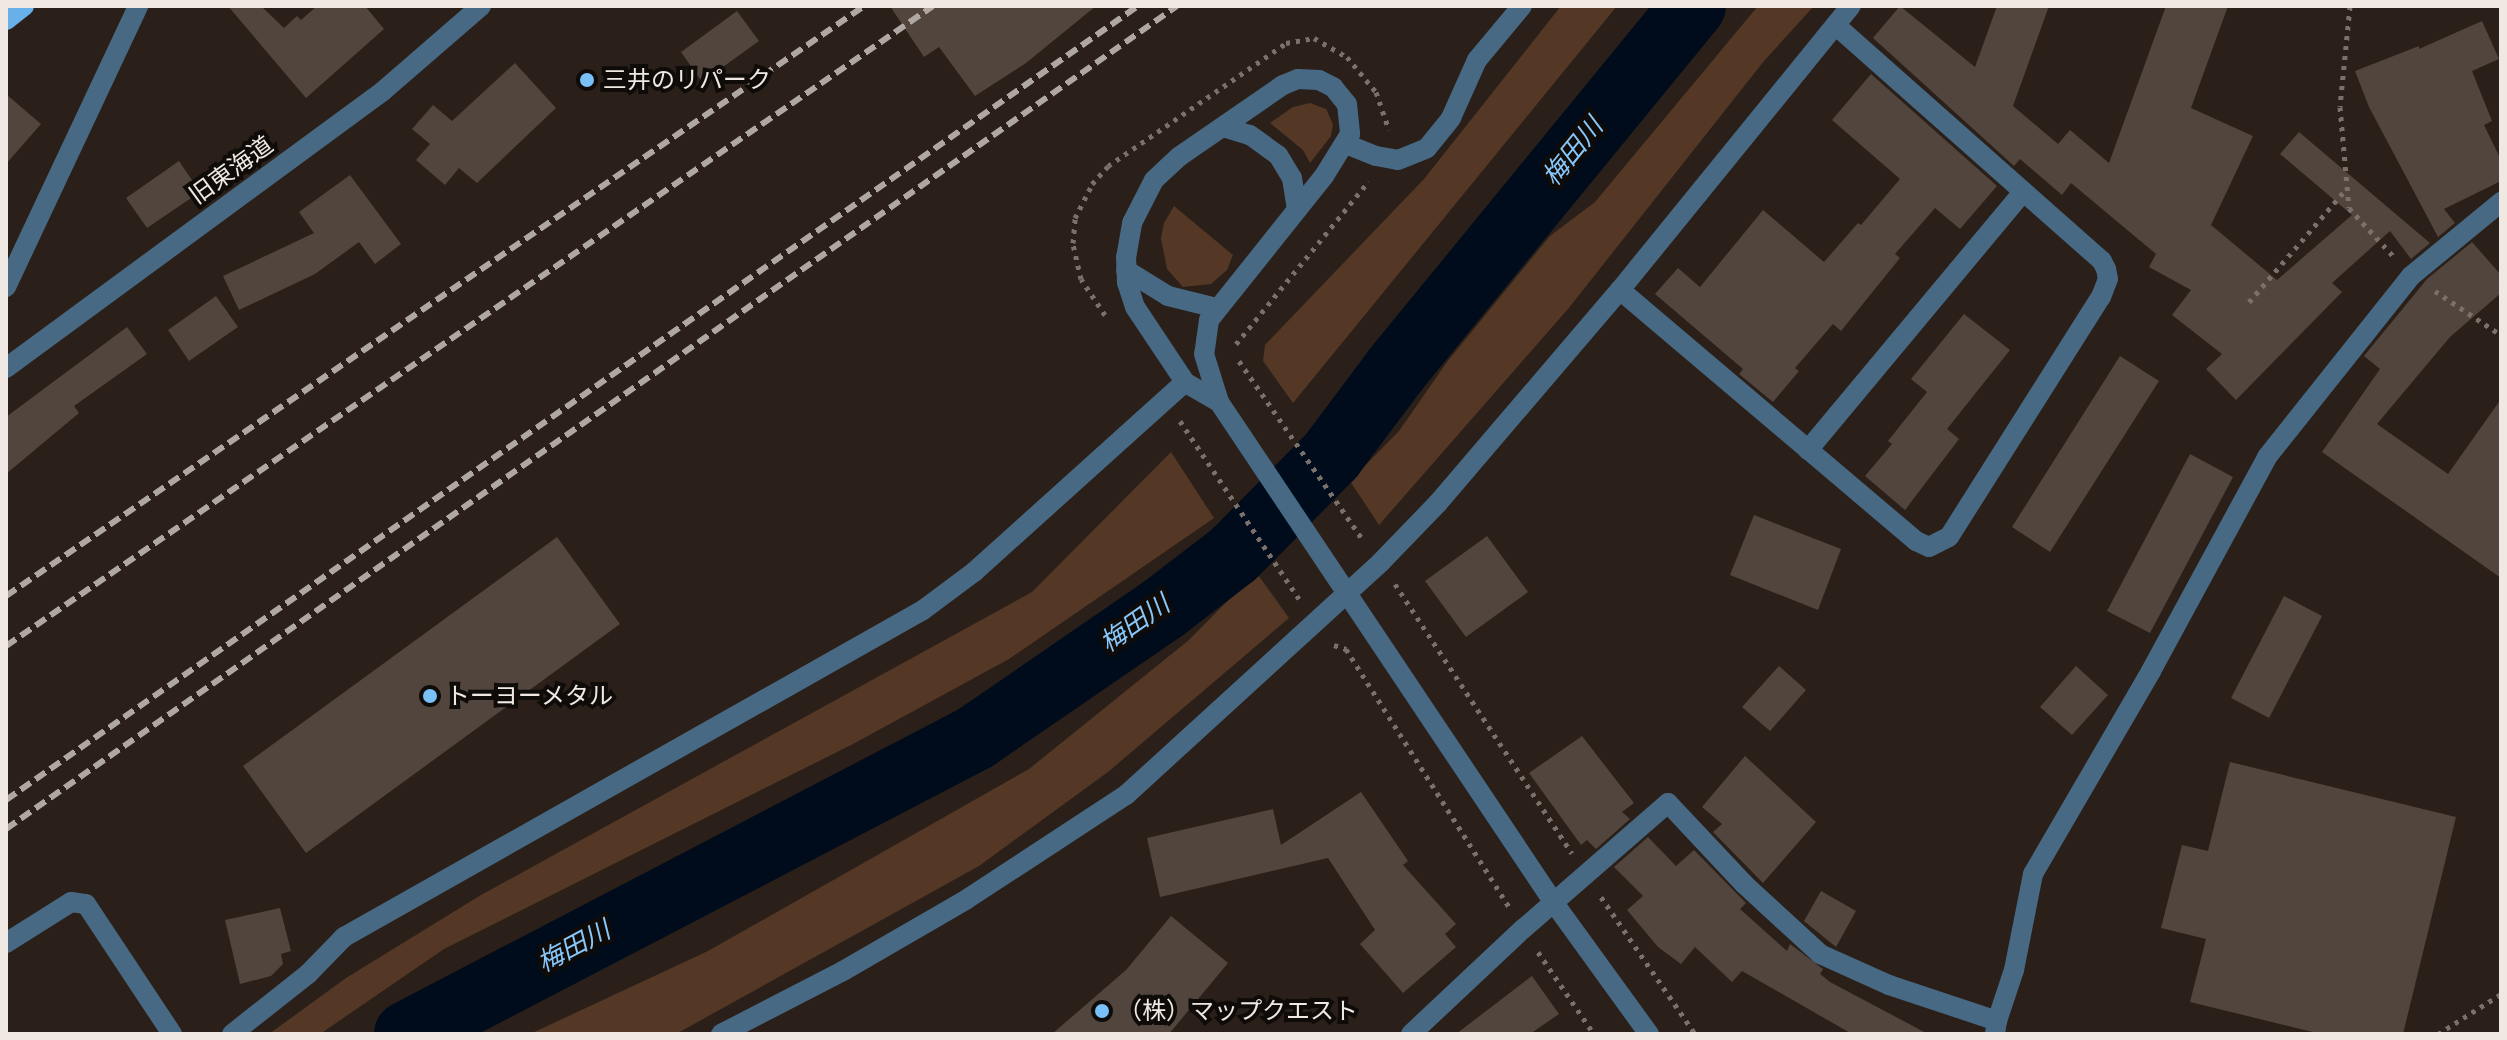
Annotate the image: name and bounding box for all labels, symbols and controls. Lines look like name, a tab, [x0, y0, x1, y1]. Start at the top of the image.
place label: 三井のリパーク	[603, 66, 771, 94]
marker: 三井のリパーク	[578, 71, 596, 89]
water label: 梅田川	[1536, 112, 1610, 192]
street label: 旧東海道	[184, 130, 278, 210]
water label: 梅田川	[1094, 589, 1176, 659]
place label: トーヨーメタル	[446, 682, 614, 710]
marker: トーヨーメタル	[421, 687, 439, 705]
water label: 梅田川	[532, 915, 616, 979]
place label: （株）マップクエスト	[1118, 997, 1358, 1025]
marker: （株）マップクエスト	[1093, 1002, 1111, 1020]

